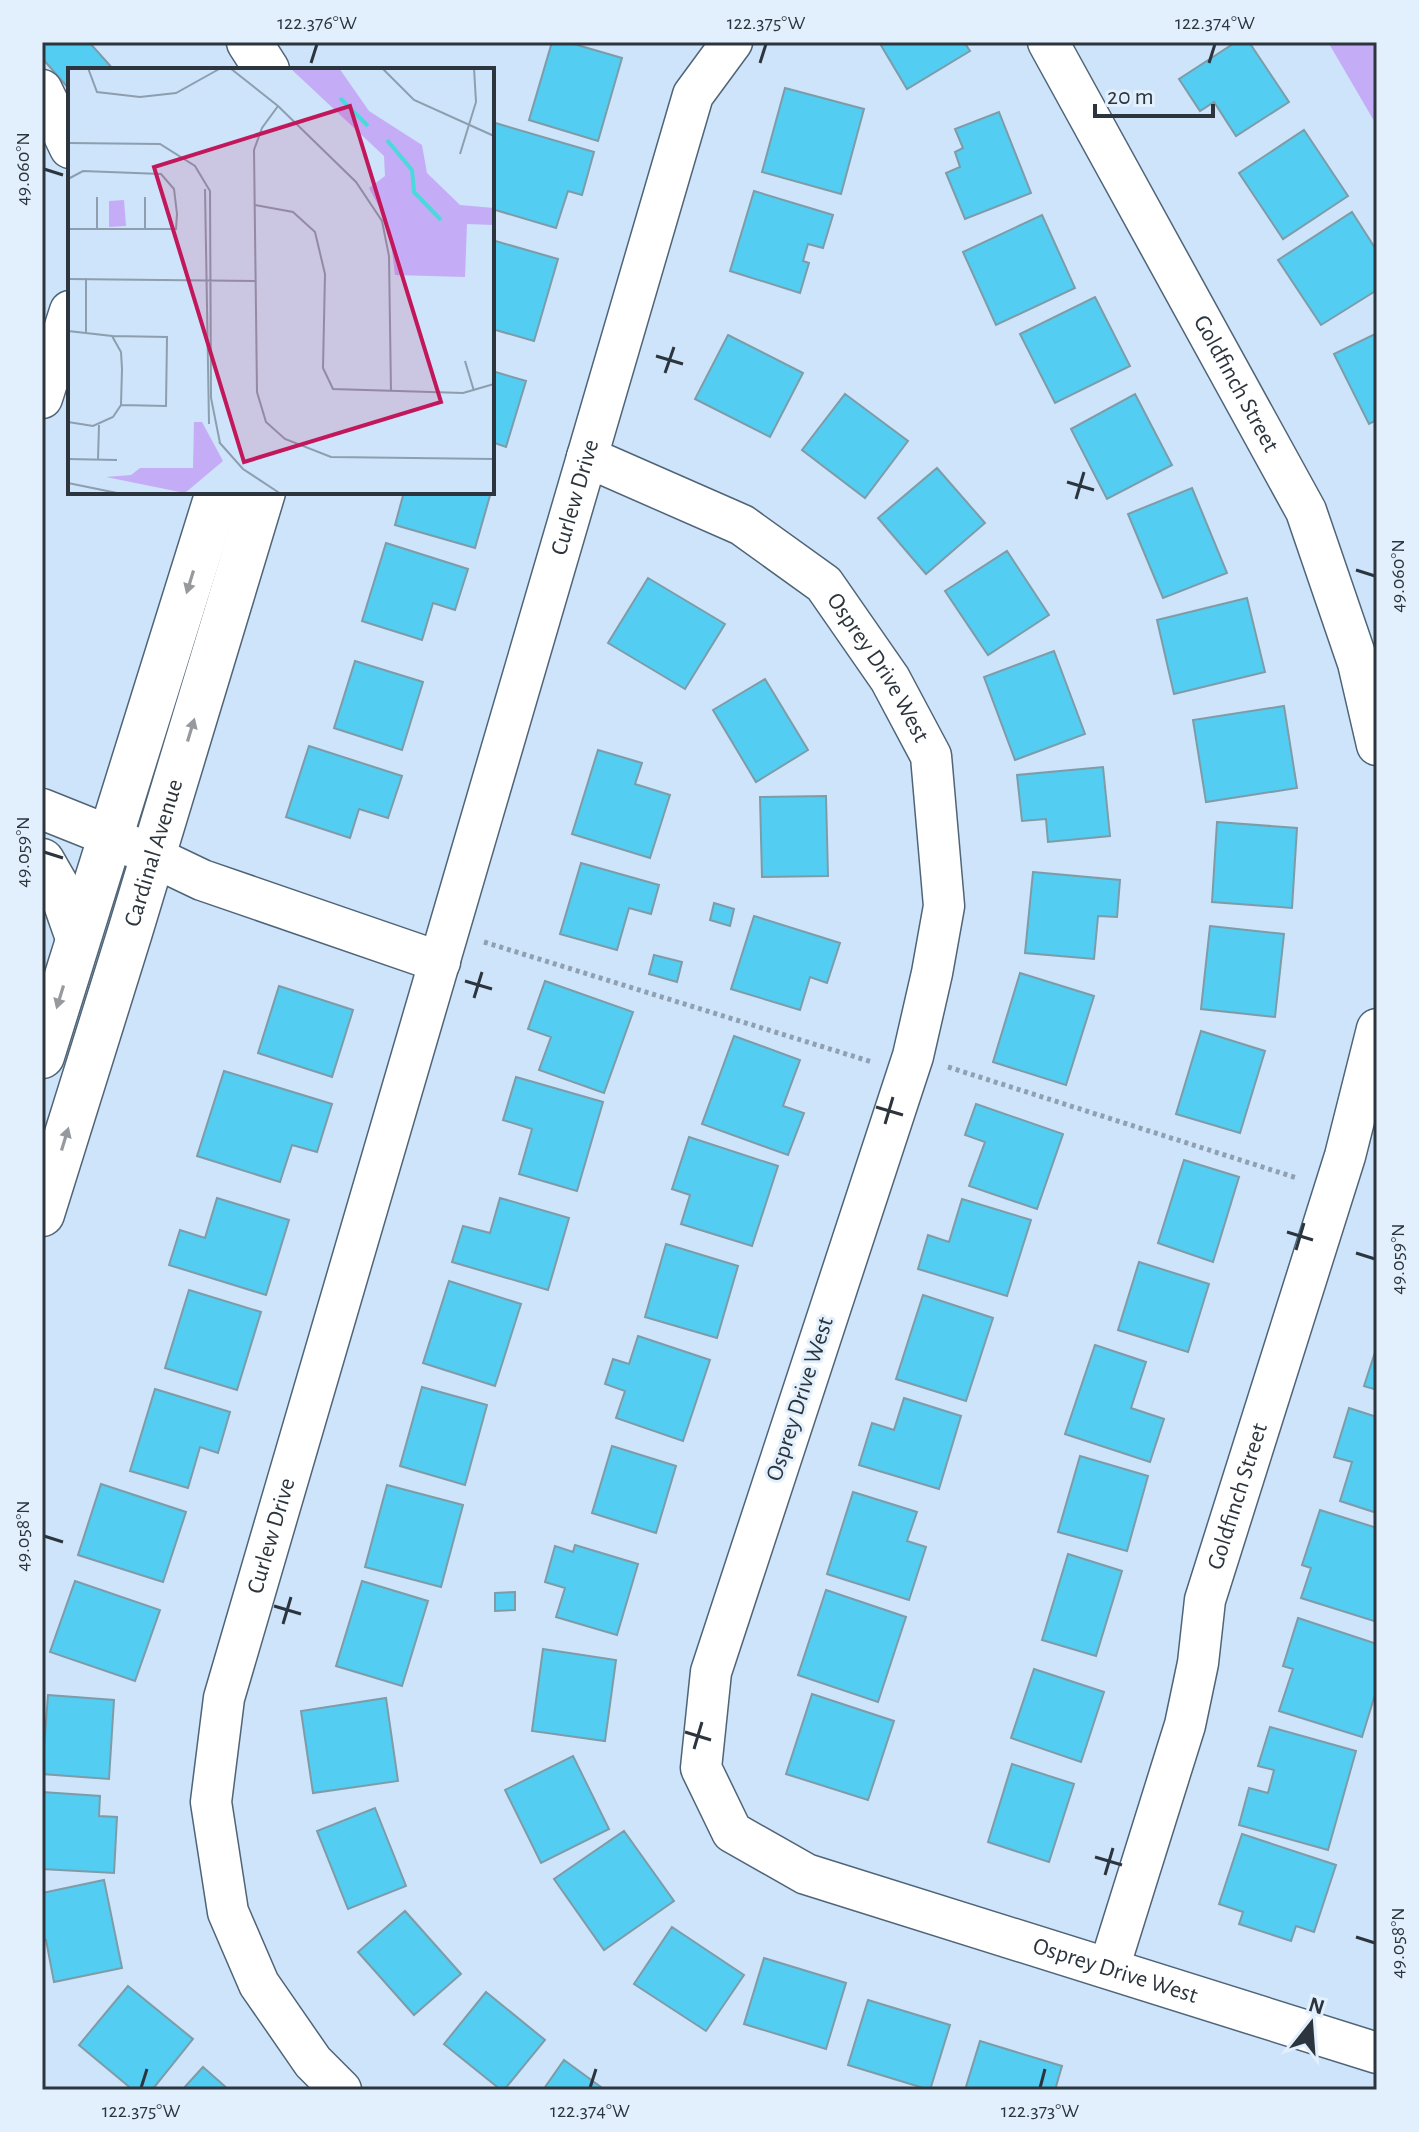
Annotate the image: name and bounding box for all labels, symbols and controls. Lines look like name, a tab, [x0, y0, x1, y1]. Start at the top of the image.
text: 122.376°W	[277, 13, 357, 33]
text: 122.375°W	[727, 13, 805, 33]
text: 122.374°W	[1175, 13, 1255, 33]
inset map	[68, 68, 494, 494]
scale bar	[1095, 68, 1213, 118]
text: 20 m	[1107, 85, 1154, 109]
text: 49.060°N	[13, 132, 33, 206]
street label: Goldfinch Street	[1189, 311, 1283, 456]
street label: Curlew Drive	[547, 437, 604, 558]
text: 49.060°N	[1388, 539, 1408, 613]
one-way arrow	[183, 570, 196, 594]
street label: Osprey Drive West	[822, 589, 933, 746]
one-way arrow	[185, 717, 198, 741]
street label: Cardinal Avenue	[120, 776, 187, 930]
text: 49.059°N	[13, 816, 33, 888]
one-way arrow	[53, 985, 66, 1009]
one-way arrow	[60, 1127, 72, 1151]
text: 49.059°N	[1388, 1223, 1408, 1295]
street label: Osprey Drive West	[762, 1314, 838, 1484]
street label: Goldfinch Street	[1203, 1420, 1272, 1572]
street label: Curlew Drive	[243, 1475, 300, 1596]
text: 49.058°N	[13, 1500, 33, 1572]
text: 49.058°N	[1388, 1907, 1408, 1979]
street label: Osprey Drive West	[1030, 1934, 1201, 2008]
north arrow	[1271, 1984, 1351, 2064]
text: N	[1306, 1993, 1327, 2019]
text: 122.375°W	[102, 2101, 180, 2121]
text: 122.374°W	[550, 2101, 630, 2121]
text: 122.373°W	[1001, 2101, 1079, 2121]

